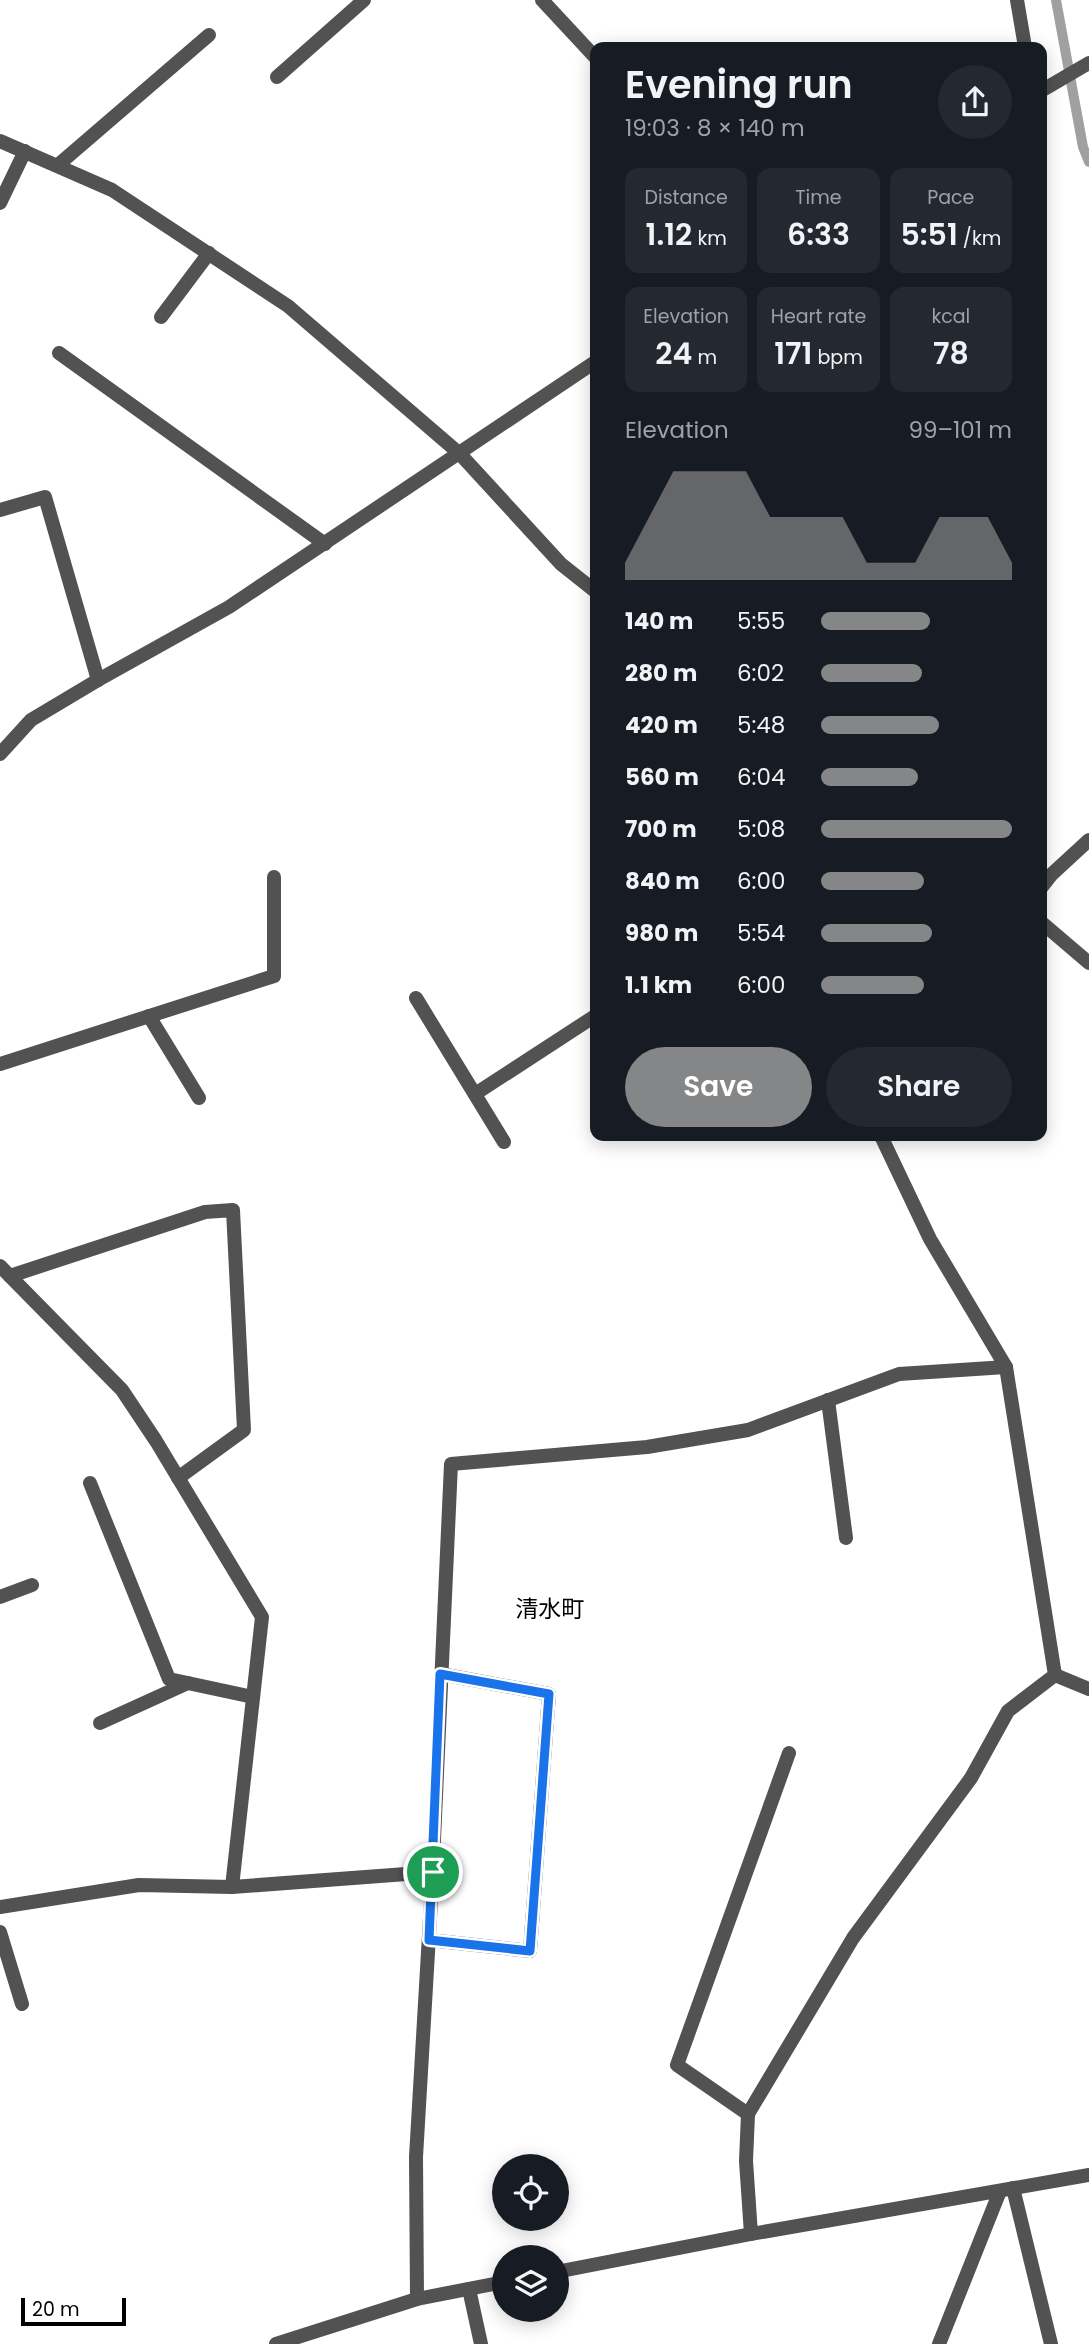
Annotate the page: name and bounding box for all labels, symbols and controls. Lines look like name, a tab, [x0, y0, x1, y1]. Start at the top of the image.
text: Evening run	[625, 58, 853, 111]
button: share	[938, 65, 1012, 139]
text: 19:03 · 8 × 140 m	[625, 112, 805, 144]
text: Distance	[645, 184, 728, 211]
text: Time	[795, 184, 842, 211]
text: Pace	[927, 184, 974, 211]
text: 1.12	[646, 213, 692, 256]
text: 6:33	[787, 213, 850, 256]
text: 5:51	[900, 213, 958, 256]
text: km	[692, 225, 727, 252]
text: /km	[958, 225, 1001, 252]
text: Elevation	[643, 303, 729, 330]
text: Heart rate	[771, 303, 866, 330]
text: kcal	[931, 303, 970, 330]
text: 24	[655, 332, 692, 375]
text: 171	[774, 332, 812, 375]
text: 78	[933, 332, 969, 375]
text: m	[692, 344, 717, 371]
text: bpm	[812, 344, 863, 371]
text: Elevation	[625, 414, 729, 446]
text: 99–101 m	[908, 414, 1012, 446]
text: 140 m	[625, 605, 693, 637]
text: 5:55	[737, 605, 785, 637]
text: 280 m	[625, 657, 697, 689]
text: 6:02	[737, 657, 784, 689]
text: 420 m	[625, 709, 698, 741]
text: 5:48	[737, 709, 785, 741]
text: 560 m	[625, 761, 699, 793]
text: 6:04	[737, 761, 785, 793]
text: 700 m	[625, 813, 697, 845]
text: 5:08	[737, 813, 785, 845]
text: 840 m	[625, 865, 700, 897]
text: 6:00	[737, 865, 785, 897]
text: 980 m	[625, 917, 698, 949]
text: 5:54	[737, 917, 785, 949]
text: 1.1 km	[625, 969, 692, 1001]
text: 6:00	[737, 969, 785, 1001]
button: Save	[625, 1047, 812, 1127]
button: Share	[826, 1047, 1012, 1127]
district label: 清水町	[516, 1593, 585, 1625]
pin	[403, 1842, 463, 1902]
icon: arrive	[414, 1853, 452, 1891]
map controls	[492, 2154, 569, 2322]
button: locate	[492, 2154, 569, 2231]
button: layers	[492, 2245, 569, 2322]
scale bar	[21, 2295, 126, 2327]
text: 20 m	[32, 2296, 80, 2323]

